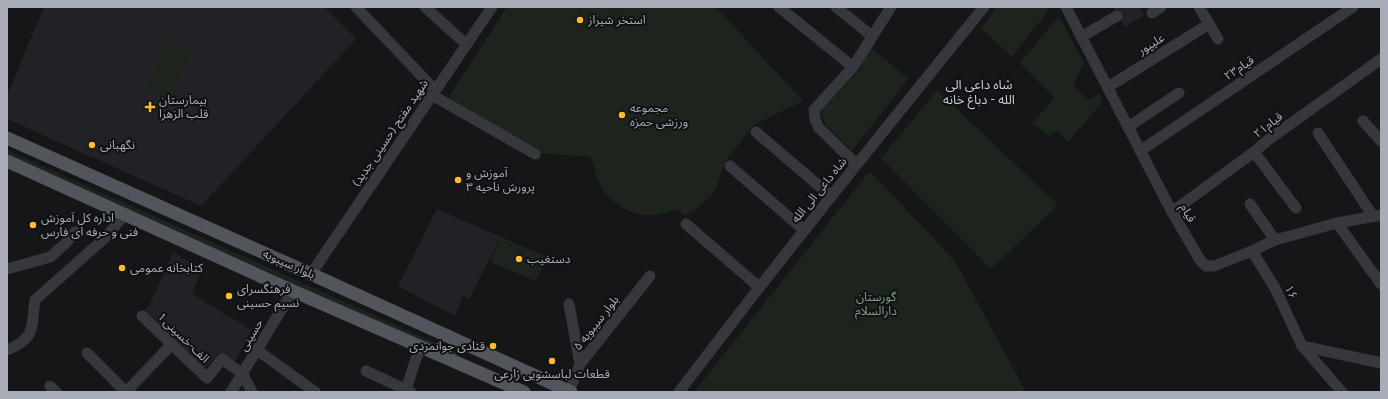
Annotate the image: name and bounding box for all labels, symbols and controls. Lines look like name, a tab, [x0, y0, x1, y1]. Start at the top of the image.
place label: استخر شیراز	[587, 13, 646, 27]
marker: استخر شیراز	[575, 15, 585, 25]
street label: علیپور	[1134, 30, 1167, 59]
street label: قیام۲۳	[1221, 53, 1258, 85]
street label: شهید مفتح (حسینی جدید)	[349, 77, 433, 190]
district label: شاه داعی الی الله - دباغ خانه	[943, 77, 1015, 110]
place label: بیمارستان قلب الزهرا	[159, 93, 208, 121]
marker: بیمارستان قلب الزهرا	[144, 101, 156, 113]
place label: مجموعه ورزشی حمزه	[630, 101, 688, 129]
street label: قیام۲۱	[1251, 109, 1286, 142]
marker: مجموعه ورزشی حمزه	[617, 110, 627, 120]
place label: نگهبانی	[100, 138, 135, 152]
marker: نگهبانی	[87, 140, 97, 150]
street label: شاه داعی الی الله	[788, 155, 850, 225]
place label: آموزش و پرورش ناحیه ۳	[466, 166, 535, 195]
marker: آموزش و پرورش ناحیه ۳	[453, 175, 463, 185]
street label: قیام	[1175, 201, 1199, 226]
place label: اداره کل آموزش فنی و حرفه ای فارس	[41, 211, 138, 239]
marker: اداره کل آموزش فنی و حرفه ای فارس	[28, 220, 38, 230]
street label: بلوار سیبویه	[261, 246, 317, 282]
place label: دستغیب	[527, 252, 571, 266]
marker: دستغیب	[514, 254, 524, 264]
place label: کتابخانه عمومی	[130, 261, 204, 275]
marker: کتابخانه عمومی	[117, 263, 127, 273]
place label: فرهنگسرای نسیم حسینی	[237, 282, 299, 312]
street label: ۱۶	[1282, 283, 1300, 301]
park label: گورستان دارالسلام	[855, 290, 897, 320]
marker: فرهنگسرای نسیم حسینی	[224, 291, 234, 301]
street label: بلوار سیبویه ۵	[570, 293, 622, 353]
street label: 1 الف-خسینی	[156, 310, 212, 366]
street label: حسینی	[236, 317, 266, 354]
place label: قنادی جوانمردی	[409, 339, 485, 353]
marker: قنادی جوانمردی	[488, 341, 498, 351]
marker: قطعات لباسشویی زارعی	[547, 356, 557, 366]
place label: قطعات لباسشویی زارعی	[494, 367, 610, 381]

